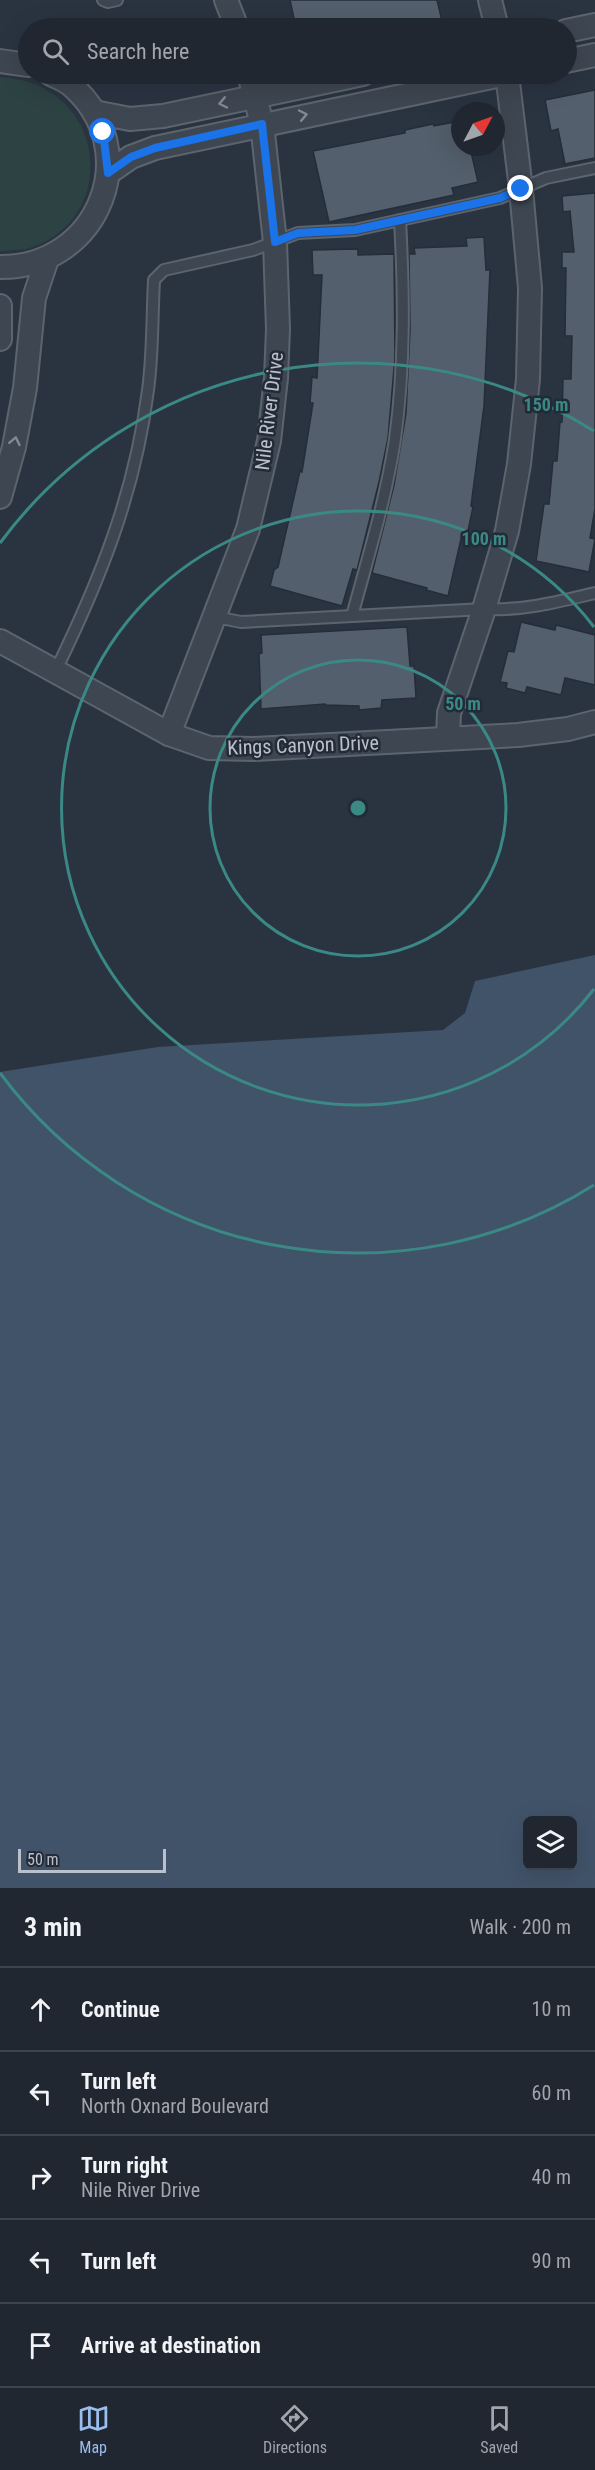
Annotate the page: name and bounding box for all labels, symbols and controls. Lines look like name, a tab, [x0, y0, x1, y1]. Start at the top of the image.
search box	[18, 18, 577, 84]
icon: search	[39, 35, 72, 68]
text: Search here	[87, 39, 189, 64]
one-way arrow	[219, 96, 229, 109]
north arrow	[451, 102, 505, 156]
one-way arrow	[298, 109, 308, 122]
route start	[89, 118, 115, 144]
route end	[507, 175, 533, 201]
street label: Nile River Drive	[250, 350, 288, 472]
text: 150 m	[524, 394, 568, 415]
one-way arrow	[8, 436, 21, 446]
text: 100 m	[462, 528, 506, 549]
text: 50 m	[445, 693, 481, 714]
street label: Kings Canyon Drive	[227, 730, 379, 760]
centre of rings	[348, 798, 368, 818]
map controls	[523, 1816, 577, 1870]
button: layers	[523, 1816, 577, 1870]
scale bar	[18, 1846, 166, 1874]
text: 50 m	[27, 1850, 59, 1869]
text: 3 min	[24, 1912, 82, 1942]
text: Walk · 200 m	[470, 1915, 571, 1939]
icon: ahead	[24, 1993, 57, 2026]
text: Continue	[81, 1997, 160, 2022]
text: 10 m	[532, 1997, 571, 2021]
text: Turn left	[81, 2069, 156, 2094]
icon: left	[24, 2077, 57, 2110]
text: 60 m	[532, 2081, 571, 2105]
text: North Oxnard Boulevard	[81, 2094, 269, 2118]
text: Turn right	[81, 2153, 168, 2178]
icon: right	[24, 2161, 57, 2194]
text: 40 m	[532, 2165, 571, 2189]
text: Nile River Drive	[81, 2178, 200, 2202]
icon: left	[24, 2245, 57, 2278]
text: Turn left	[81, 2249, 156, 2274]
text: 90 m	[532, 2249, 571, 2273]
icon: arrive	[24, 2329, 57, 2362]
text: Arrive at destination	[81, 2333, 261, 2358]
tab: Map	[77, 2402, 110, 2457]
tab: Directions	[263, 2402, 327, 2457]
tab: Saved	[480, 2402, 518, 2457]

